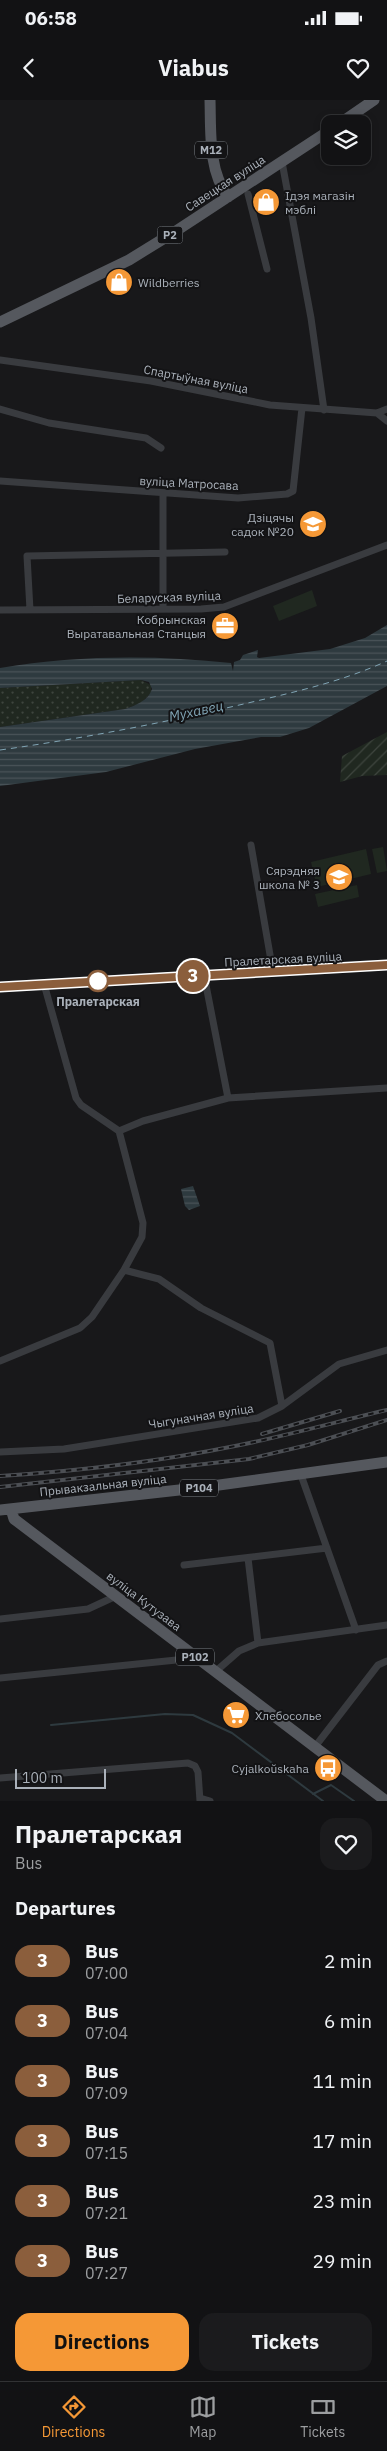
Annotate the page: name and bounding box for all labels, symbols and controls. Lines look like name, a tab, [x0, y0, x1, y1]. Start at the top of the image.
text: 06:58	[25, 6, 77, 30]
text: Viabus	[158, 53, 229, 82]
icon: back	[15, 54, 43, 82]
icon: heart	[344, 54, 372, 82]
map controls	[321, 115, 371, 165]
button: layers	[321, 115, 371, 165]
road number: М12	[195, 142, 227, 158]
street label: Савецкая вуліца	[182, 151, 268, 214]
shop icon: Ідэя магазін мэблі	[251, 187, 281, 217]
place label: Ідэя магазін мэблі	[285, 188, 355, 217]
road number: Р2	[158, 226, 182, 244]
shop icon: Wildberries	[104, 267, 134, 297]
place label: Wildberries	[138, 275, 200, 290]
street label: Спартыўная вуліца	[142, 361, 250, 397]
street label: вуліца Матросава	[139, 473, 240, 493]
school or university icon: Дзіцячы садок №20	[298, 509, 328, 539]
place label: Дзіцячы садок №20	[231, 510, 294, 539]
street label: Беларуская вуліца	[117, 588, 222, 606]
office icon: Кобрынская Выратавальная Станцыя	[210, 611, 240, 641]
place label: Кобрынская Выратавальная Станцыя	[67, 612, 206, 641]
water label: Мухавец	[167, 696, 225, 726]
school or university icon: Сярэдняя школа № 3	[324, 862, 354, 892]
place label: Сярэдняя школа № 3	[259, 863, 320, 892]
street label: Пралетарская вуліца	[224, 948, 343, 970]
line badge: 3	[177, 960, 209, 992]
text: 3	[188, 964, 198, 987]
marker: Пралетарская	[87, 970, 109, 992]
place label: Пралетарская	[56, 994, 140, 1009]
street label: Чыгуначная вуліца	[147, 1400, 255, 1432]
street label: Прывакзальная вуліца	[39, 1471, 168, 1499]
road number: Р104	[180, 1480, 218, 1496]
street label: вуліца Кутузава	[104, 1568, 185, 1634]
road number: Р102	[176, 1648, 214, 1665]
supermarket icon: Хлебосолье	[221, 1700, 251, 1730]
place label: Хлебосолье	[255, 1708, 322, 1723]
bus stop icon: Cyjalkoŭskaha	[313, 1753, 343, 1783]
place label: Cyjalkoŭskaha	[231, 1761, 310, 1776]
scale bar	[15, 1766, 106, 1789]
text: 100 m	[22, 1769, 63, 1787]
text: Пралетарская	[15, 1818, 182, 1850]
button: heart	[320, 1818, 372, 1870]
text: Bus	[15, 1853, 42, 1873]
text: Departures	[15, 1896, 115, 1920]
text: Bus	[85, 1939, 119, 1963]
text: 3	[37, 1949, 48, 1972]
text: 2 min	[324, 1949, 372, 1973]
text: 07:00	[85, 1963, 128, 1983]
text: Bus	[85, 1999, 119, 2023]
text: 3	[37, 2009, 48, 2032]
text: 6 min	[324, 2009, 372, 2033]
text: 07:04	[85, 2023, 128, 2043]
text: Bus	[85, 2059, 119, 2083]
text: 3	[37, 2069, 48, 2092]
text: 11 min	[313, 2069, 372, 2093]
text: 07:09	[85, 2083, 128, 2103]
text: Bus	[85, 2119, 119, 2143]
text: 3	[37, 2129, 48, 2152]
text: 17 min	[313, 2129, 372, 2153]
text: 07:15	[85, 2143, 128, 2163]
text: Bus	[85, 2179, 119, 2203]
text: 3	[37, 2189, 48, 2212]
text: 23 min	[313, 2189, 372, 2213]
text: 07:21	[85, 2203, 128, 2223]
text: Bus	[85, 2239, 119, 2263]
text: 3	[37, 2249, 48, 2272]
text: 29 min	[313, 2249, 372, 2273]
text: 07:27	[85, 2263, 128, 2283]
button: Directions	[15, 2313, 189, 2371]
button: Tickets	[199, 2313, 372, 2371]
tab: Directions	[42, 2393, 105, 2441]
tab: Map	[189, 2393, 217, 2441]
tab: Tickets	[300, 2393, 345, 2441]

